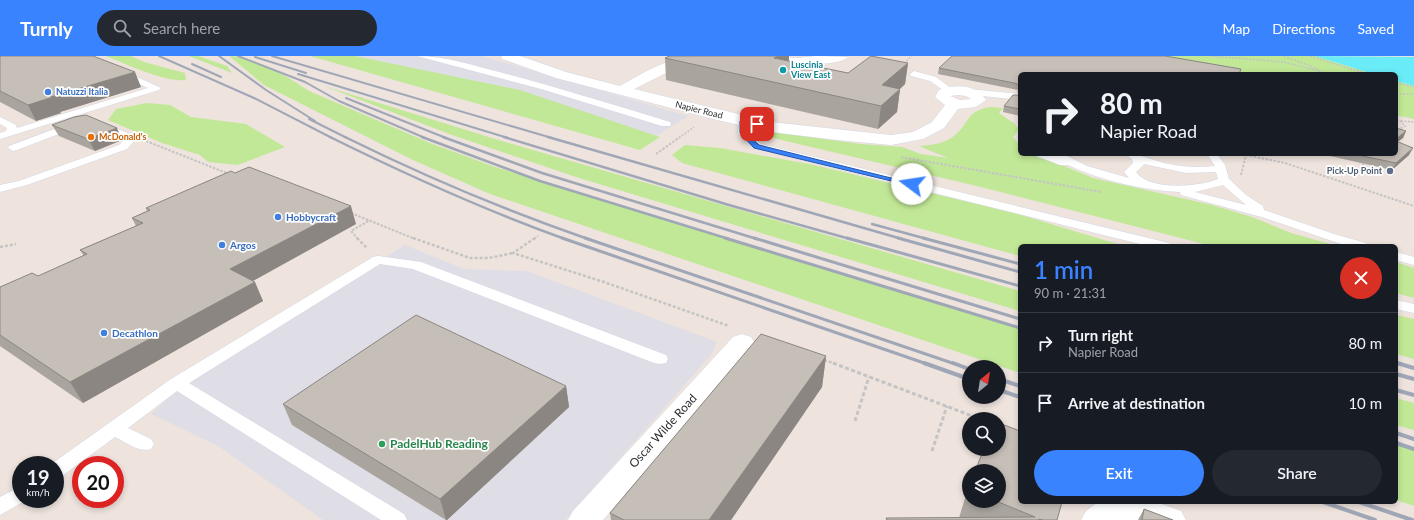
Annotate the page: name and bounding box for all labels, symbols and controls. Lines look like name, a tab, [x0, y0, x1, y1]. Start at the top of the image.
search box	[97, 10, 377, 46]
text: Turnly	[20, 17, 73, 40]
icon: search	[111, 17, 133, 39]
text: Search here	[143, 19, 220, 37]
text: Map	[1223, 20, 1250, 37]
text: Directions	[1272, 20, 1335, 37]
text: Saved	[1357, 20, 1394, 37]
place label: Luscinia View East	[790, 59, 831, 80]
marker: Luscinia View East	[778, 65, 788, 75]
place label: Natuzzi Italia	[56, 86, 108, 97]
text: 80 m	[1100, 86, 1163, 120]
marker: Natuzzi Italia	[43, 87, 53, 97]
icon: right	[1034, 88, 1086, 140]
street label: Napier Road	[674, 98, 724, 121]
pin	[740, 107, 774, 141]
icon: arrive	[746, 113, 768, 135]
text: Napier Road	[1100, 120, 1197, 142]
place label: McDonald's	[99, 131, 146, 142]
marker: McDonald's	[86, 132, 96, 142]
position arrow	[891, 163, 933, 205]
place label: Pick-Up Point	[1327, 165, 1383, 176]
marker: Pick-Up Point	[1385, 166, 1395, 176]
place label: Hobbycraft	[286, 211, 337, 223]
marker: Hobbycraft	[273, 212, 283, 222]
place label: Argos	[229, 239, 257, 251]
marker: Argos	[217, 240, 227, 250]
text: 1 min	[1034, 255, 1093, 284]
button: close	[1340, 257, 1382, 299]
text: 90 m · 21:31	[1034, 285, 1107, 301]
text: Turn right	[1068, 326, 1133, 344]
place label: Decathlon	[112, 327, 158, 339]
marker: Decathlon	[99, 328, 109, 338]
icon: right	[1034, 332, 1056, 354]
text: 80 m	[1348, 334, 1382, 352]
text: Napier Road	[1068, 344, 1138, 360]
north arrow	[962, 360, 1006, 404]
map controls	[962, 360, 1006, 508]
street label: Oscar Wilde Road	[626, 391, 700, 471]
icon: arrive	[1034, 392, 1056, 414]
text: Arrive at destination	[1068, 394, 1205, 412]
text: 10 m	[1348, 394, 1382, 412]
button: search	[962, 412, 1006, 456]
place label: PadelHub Reading	[390, 436, 489, 451]
marker: PadelHub Reading	[377, 439, 387, 449]
button: Exit	[1034, 450, 1204, 496]
button: Share	[1212, 450, 1382, 496]
speed limit sign: 20	[72, 456, 124, 508]
button: layers	[962, 464, 1006, 508]
text: 19	[26, 465, 50, 489]
text: km/h	[26, 486, 50, 498]

